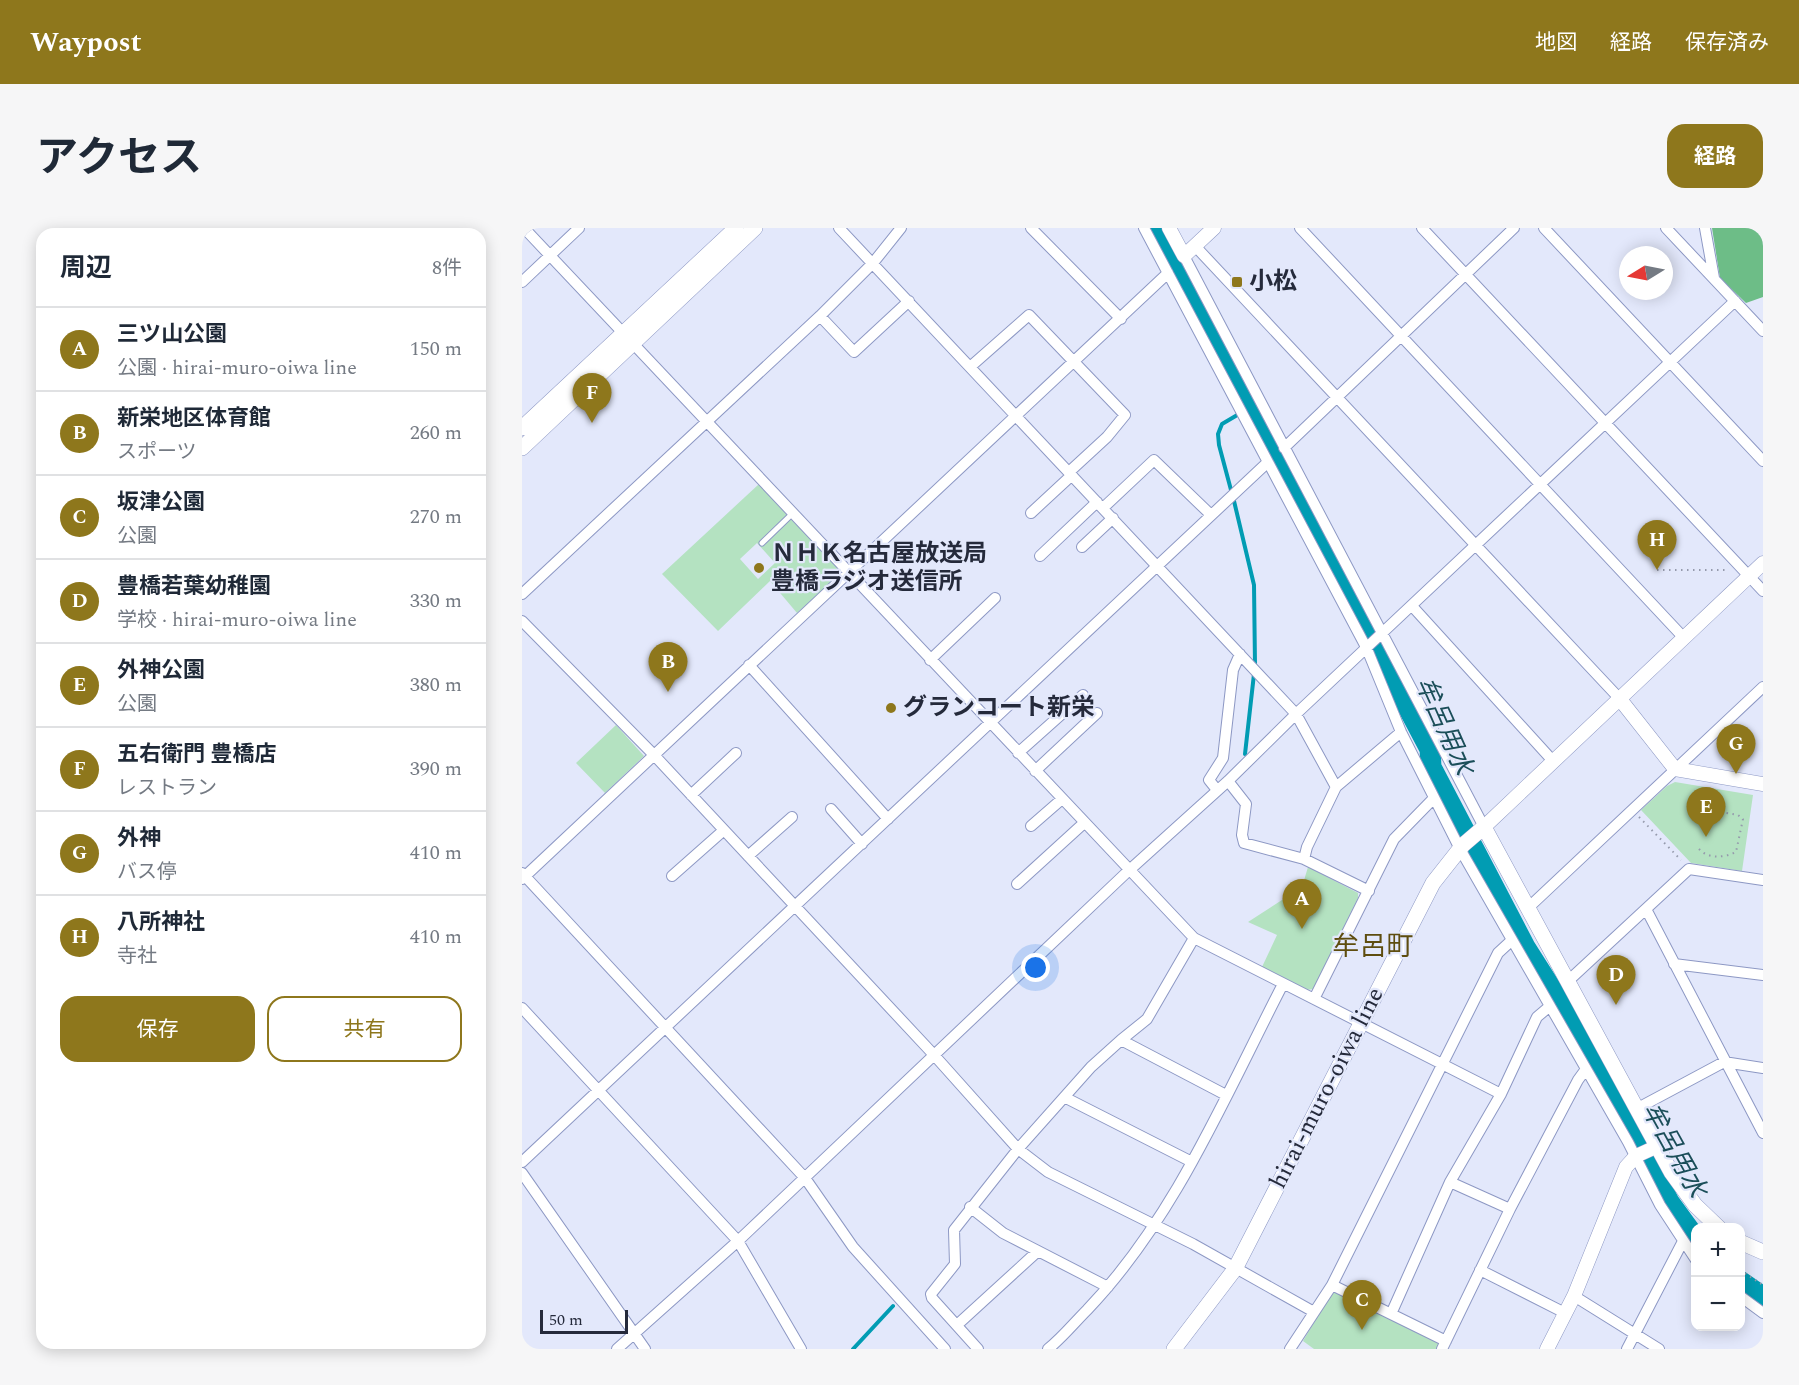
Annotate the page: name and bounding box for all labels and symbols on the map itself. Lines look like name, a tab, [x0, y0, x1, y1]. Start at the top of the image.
north arrow	[1619, 246, 1673, 300]
place label: 小松	[1249, 264, 1297, 300]
marker: 小松	[1230, 275, 1244, 289]
pin: F	[572, 374, 612, 423]
pin: H	[1638, 520, 1676, 570]
place label: ＮＨＫ名古屋放送局 豊橋ラジオ送信所	[771, 536, 987, 600]
marker: ＮＨＫ名古屋放送局 豊橋ラジオ送信所	[752, 561, 766, 575]
pin: B	[648, 642, 688, 692]
water label: 牟呂用水	[1405, 670, 1485, 784]
place label: グランコート新栄	[903, 690, 1095, 726]
marker: グランコート新栄	[884, 701, 898, 715]
pin: G	[1716, 724, 1756, 774]
pin: E	[1686, 788, 1726, 837]
pin: A	[1282, 880, 1322, 929]
district label: 牟呂町	[1333, 926, 1414, 968]
your location	[1021, 953, 1050, 982]
pin: D	[1596, 956, 1636, 1005]
street label: hirai-muro-oiwa line	[1261, 981, 1393, 1195]
water label: 牟呂用水	[1631, 1095, 1718, 1208]
pin: C	[1342, 1280, 1382, 1330]
scale bar	[540, 1307, 628, 1334]

